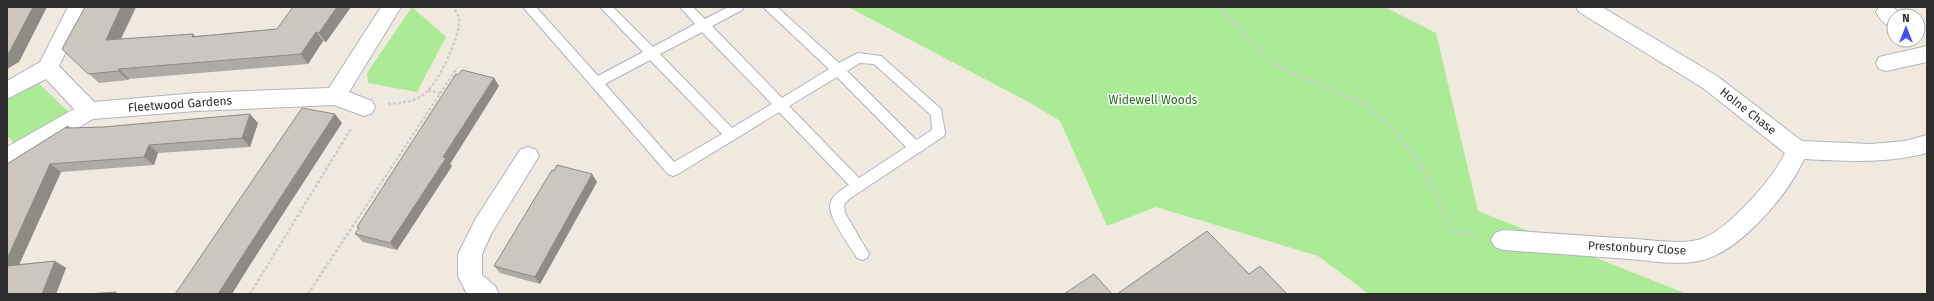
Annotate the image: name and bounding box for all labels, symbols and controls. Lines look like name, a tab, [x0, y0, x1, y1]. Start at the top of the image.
north arrow	[1886, 8, 1926, 48]
text: N	[1902, 12, 1910, 25]
street label: Holne Chase	[1717, 85, 1779, 137]
street label: Fleetwood Gardens	[127, 93, 233, 115]
park label: Widewell Woods	[1109, 93, 1198, 107]
street label: Prestonbury Close	[1588, 238, 1686, 258]

